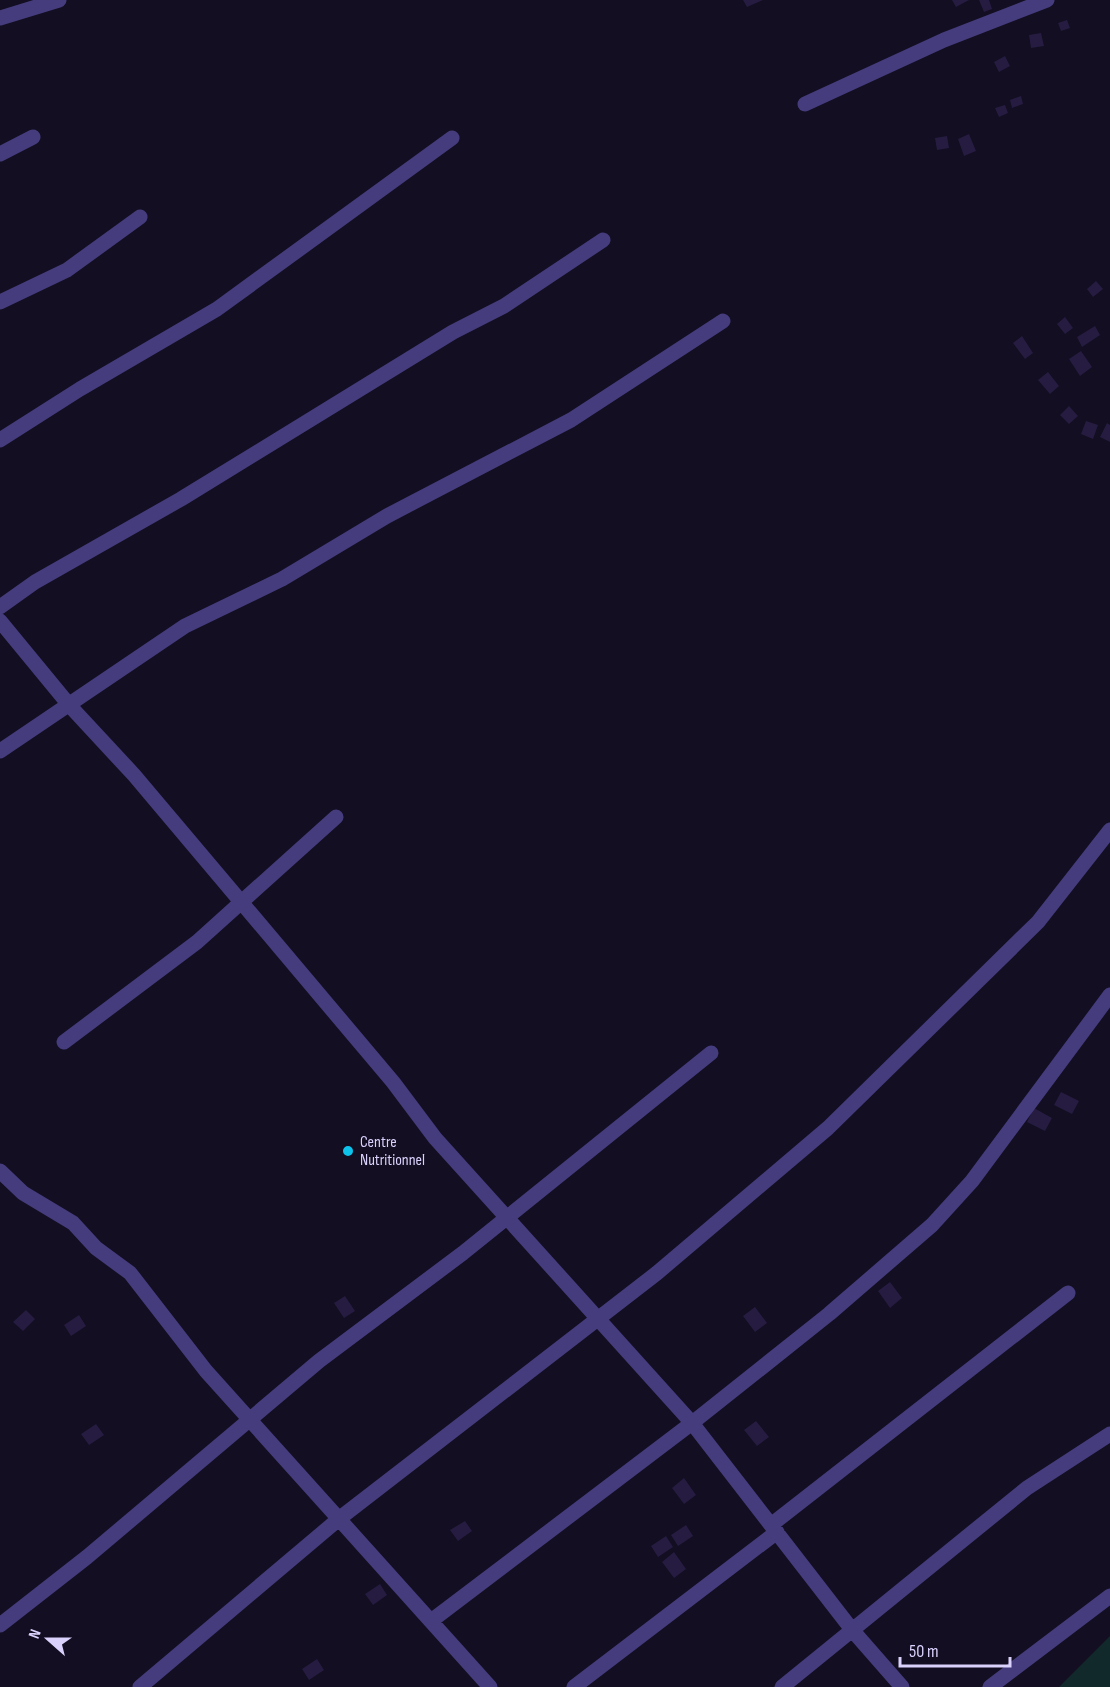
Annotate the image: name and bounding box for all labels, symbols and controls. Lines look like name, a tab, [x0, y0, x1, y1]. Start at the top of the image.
place label: Centre Nutritionnel	[360, 1133, 425, 1170]
marker: Centre Nutritionnel	[341, 1144, 355, 1158]
north arrow	[18, 1609, 78, 1669]
text: N	[25, 1627, 46, 1642]
scale bar	[900, 1630, 1010, 1668]
text: 50 m	[909, 1641, 939, 1662]

